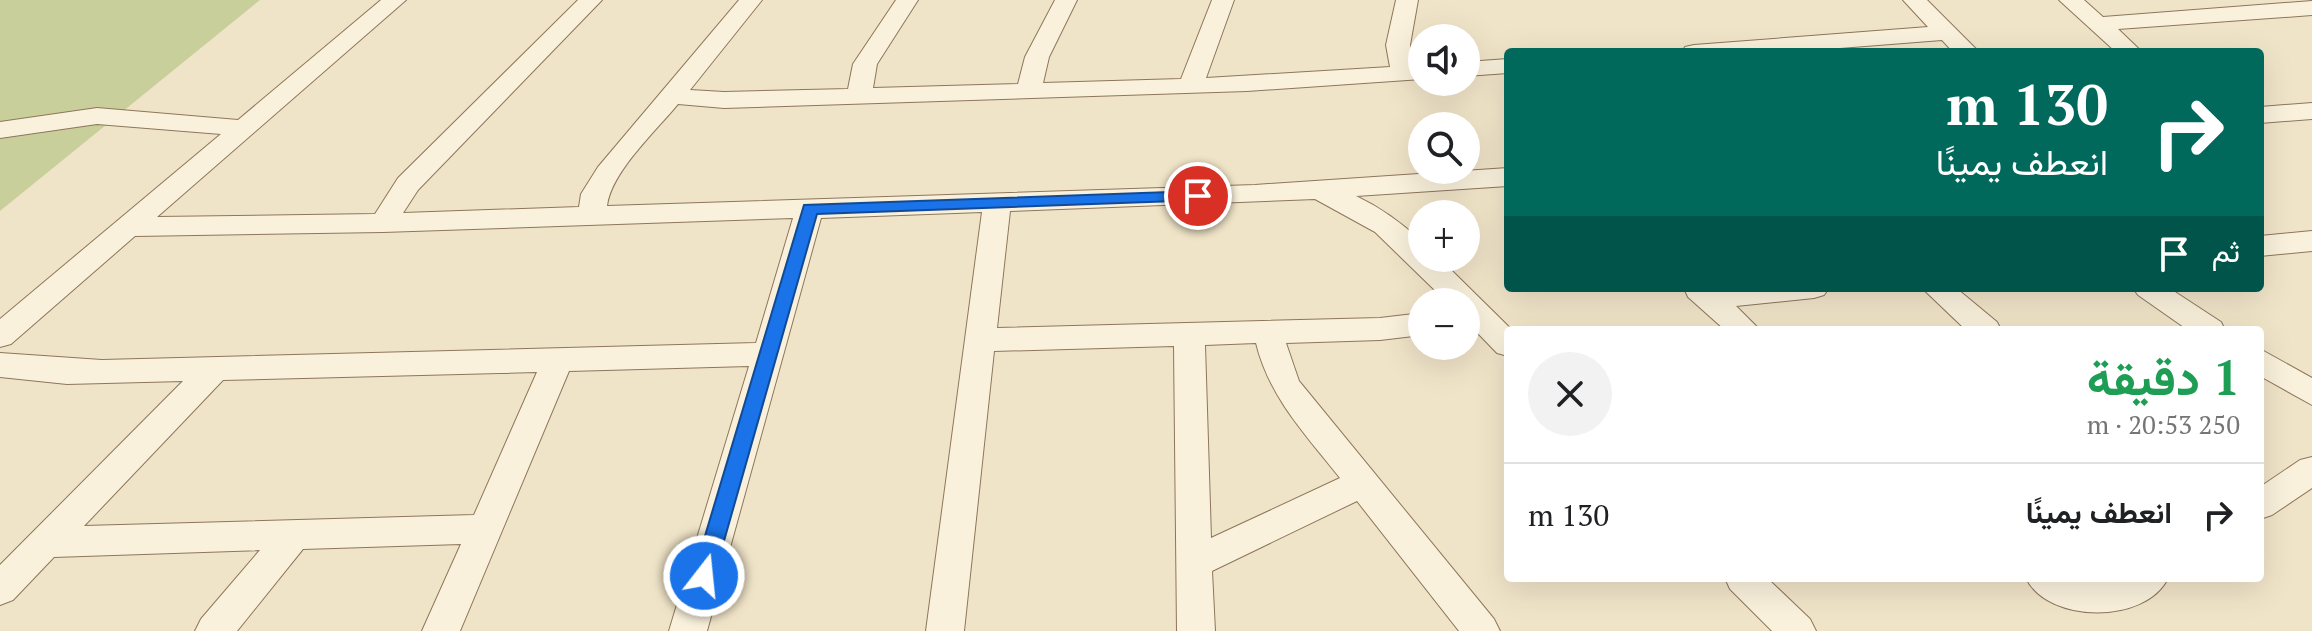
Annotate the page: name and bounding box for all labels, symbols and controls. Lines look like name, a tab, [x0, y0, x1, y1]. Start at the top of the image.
map controls	[1408, 24, 1480, 360]
button: sound	[1408, 24, 1480, 96]
text: 130 m	[1946, 67, 2108, 141]
icon: right	[2136, 80, 2240, 184]
button: search	[1408, 112, 1480, 184]
text: انعطف يمينًا	[1936, 138, 2108, 185]
pin	[1164, 162, 1232, 230]
icon: arrive	[1176, 174, 1220, 218]
button: +	[1408, 200, 1480, 272]
text: ثم	[2212, 231, 2240, 271]
icon: arrive	[2152, 232, 2196, 276]
button: −	[1408, 288, 1480, 360]
text: 1 دقيقة	[2087, 345, 2240, 409]
button: close	[1528, 352, 1612, 436]
text: 250 m · 20:53	[2087, 407, 2240, 441]
text: انعطف يمينًا	[2026, 492, 2172, 532]
icon: right	[2196, 493, 2240, 537]
text: 130 m	[1528, 495, 1609, 535]
position arrow	[662, 534, 746, 618]

